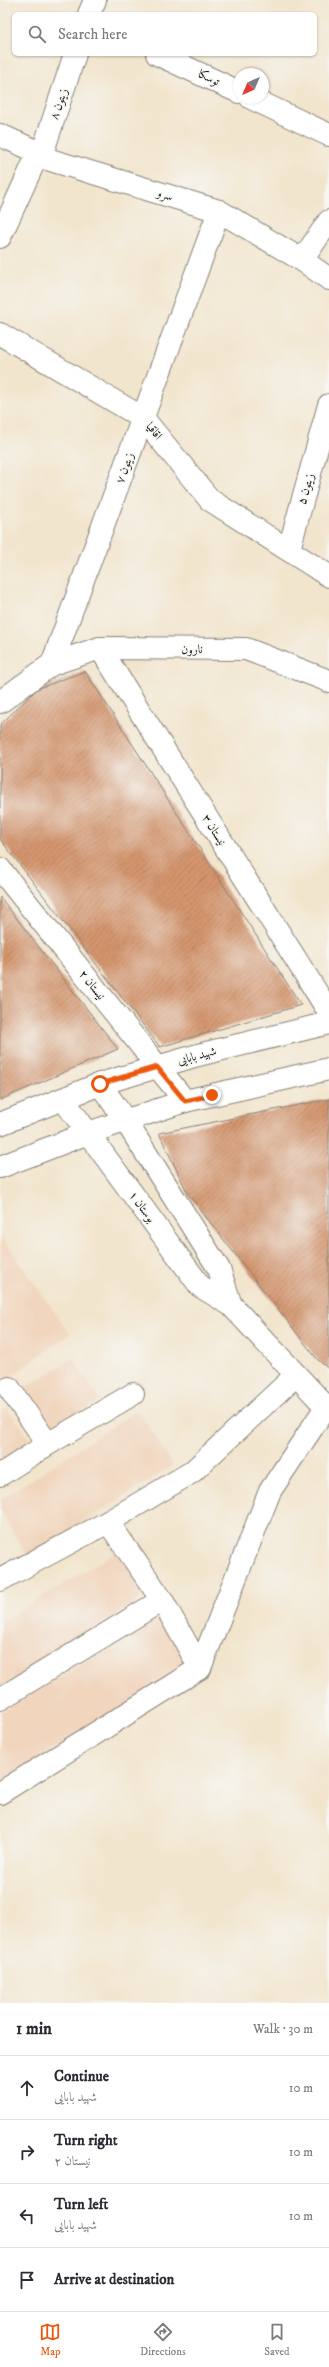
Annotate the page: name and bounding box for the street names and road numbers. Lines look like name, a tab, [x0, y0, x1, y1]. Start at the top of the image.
street label: توسکا	[196, 67, 223, 90]
street label: زیتون ۸	[47, 86, 71, 122]
street label: سرو	[153, 185, 175, 204]
street label: اقاقیا	[142, 419, 166, 443]
street label: زیتون ۷	[112, 450, 138, 486]
street label: زیتون ۵	[294, 471, 318, 506]
street label: نارون	[181, 642, 203, 657]
street label: نیستان ۳	[199, 812, 229, 848]
street label: نیستان ۲	[76, 967, 108, 1003]
street label: شهید بابایی	[176, 1044, 218, 1068]
street label: بوستان ۱	[126, 1188, 158, 1226]

